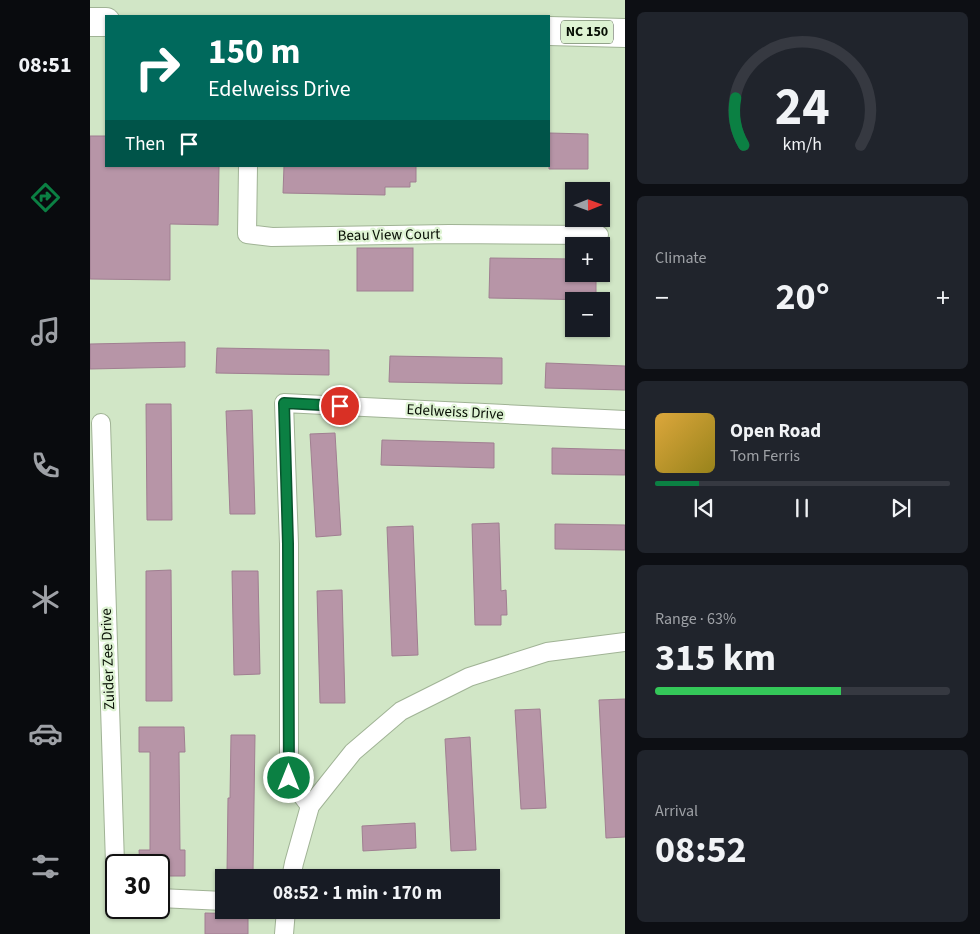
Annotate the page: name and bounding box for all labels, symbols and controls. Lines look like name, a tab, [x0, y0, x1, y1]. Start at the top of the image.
road number: NC 150	[561, 21, 613, 44]
text: 150 m	[208, 27, 300, 77]
icon: right	[125, 35, 190, 100]
text: 08:51	[18, 49, 72, 81]
text: 24	[775, 71, 830, 145]
text: Edelweiss Drive	[208, 73, 351, 105]
icon: arrive	[175, 130, 203, 158]
text: Then	[125, 131, 165, 158]
text: km/h	[783, 132, 822, 157]
icon: directions	[28, 180, 63, 215]
north arrow	[565, 182, 610, 228]
map controls	[565, 182, 610, 337]
street label: Beau View Court	[338, 224, 440, 246]
button: +	[565, 237, 610, 282]
text: Climate	[655, 247, 706, 269]
text: 20°	[776, 270, 830, 324]
text: −	[655, 278, 669, 318]
text: +	[936, 278, 950, 318]
button: −	[565, 292, 610, 337]
icon: music	[28, 314, 63, 349]
pin	[319, 385, 361, 427]
icon: arrive	[326, 392, 354, 420]
street label: Edelweiss Drive	[406, 399, 504, 425]
text: Open Road	[730, 418, 821, 445]
text: Tom Ferris	[730, 445, 800, 467]
icon: phone	[28, 448, 63, 483]
icon: previous	[690, 494, 718, 522]
icon: pause	[788, 494, 816, 522]
icon: next	[887, 494, 915, 522]
icon: climate	[28, 582, 63, 617]
street label: Zuider Zee Drive	[96, 608, 120, 710]
text: Range · 63%	[655, 608, 736, 630]
text: 315 km	[655, 631, 776, 685]
icon: car	[28, 716, 63, 751]
position arrow	[262, 751, 314, 803]
text: Arrival	[655, 800, 698, 822]
text: 08:52	[655, 823, 747, 877]
icon: filters	[28, 849, 63, 884]
speed limit sign: 30	[105, 854, 170, 919]
text: 08:52 · 1 min · 170 m	[273, 880, 442, 907]

